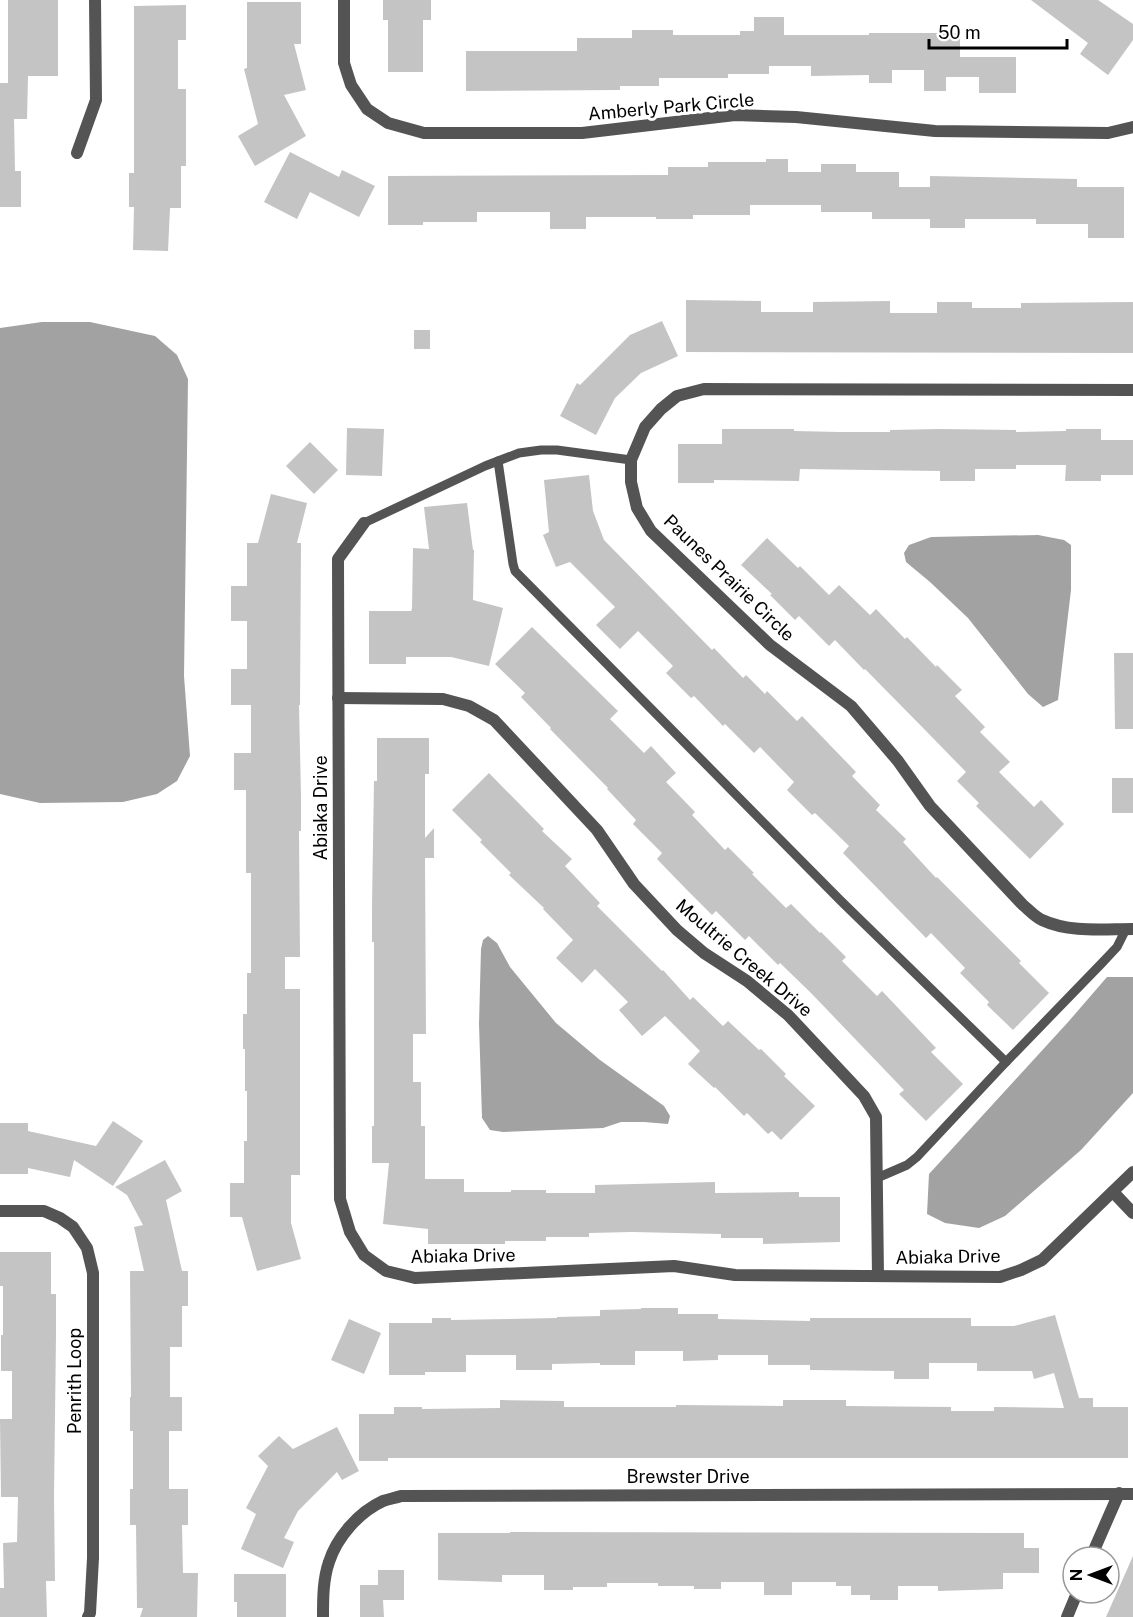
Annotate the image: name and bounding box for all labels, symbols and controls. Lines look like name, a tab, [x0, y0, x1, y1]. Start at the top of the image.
scale bar	[929, 12, 1067, 50]
text: 50 m	[938, 22, 981, 43]
street label: Amberly Park Circle	[587, 89, 755, 124]
street label: Paunes Prairie Circle	[660, 510, 799, 645]
street label: Abiaka Drive	[310, 755, 331, 861]
street label: Moultrie Creek Drive	[672, 894, 817, 1021]
street label: Abiaka Drive	[410, 1244, 516, 1267]
street label: Abiaka Drive	[895, 1245, 1001, 1268]
street label: Penrith Loop	[64, 1328, 85, 1434]
street label: Brewster Drive	[626, 1466, 750, 1487]
north arrow	[1061, 1545, 1121, 1605]
text: N	[1067, 1569, 1086, 1581]

